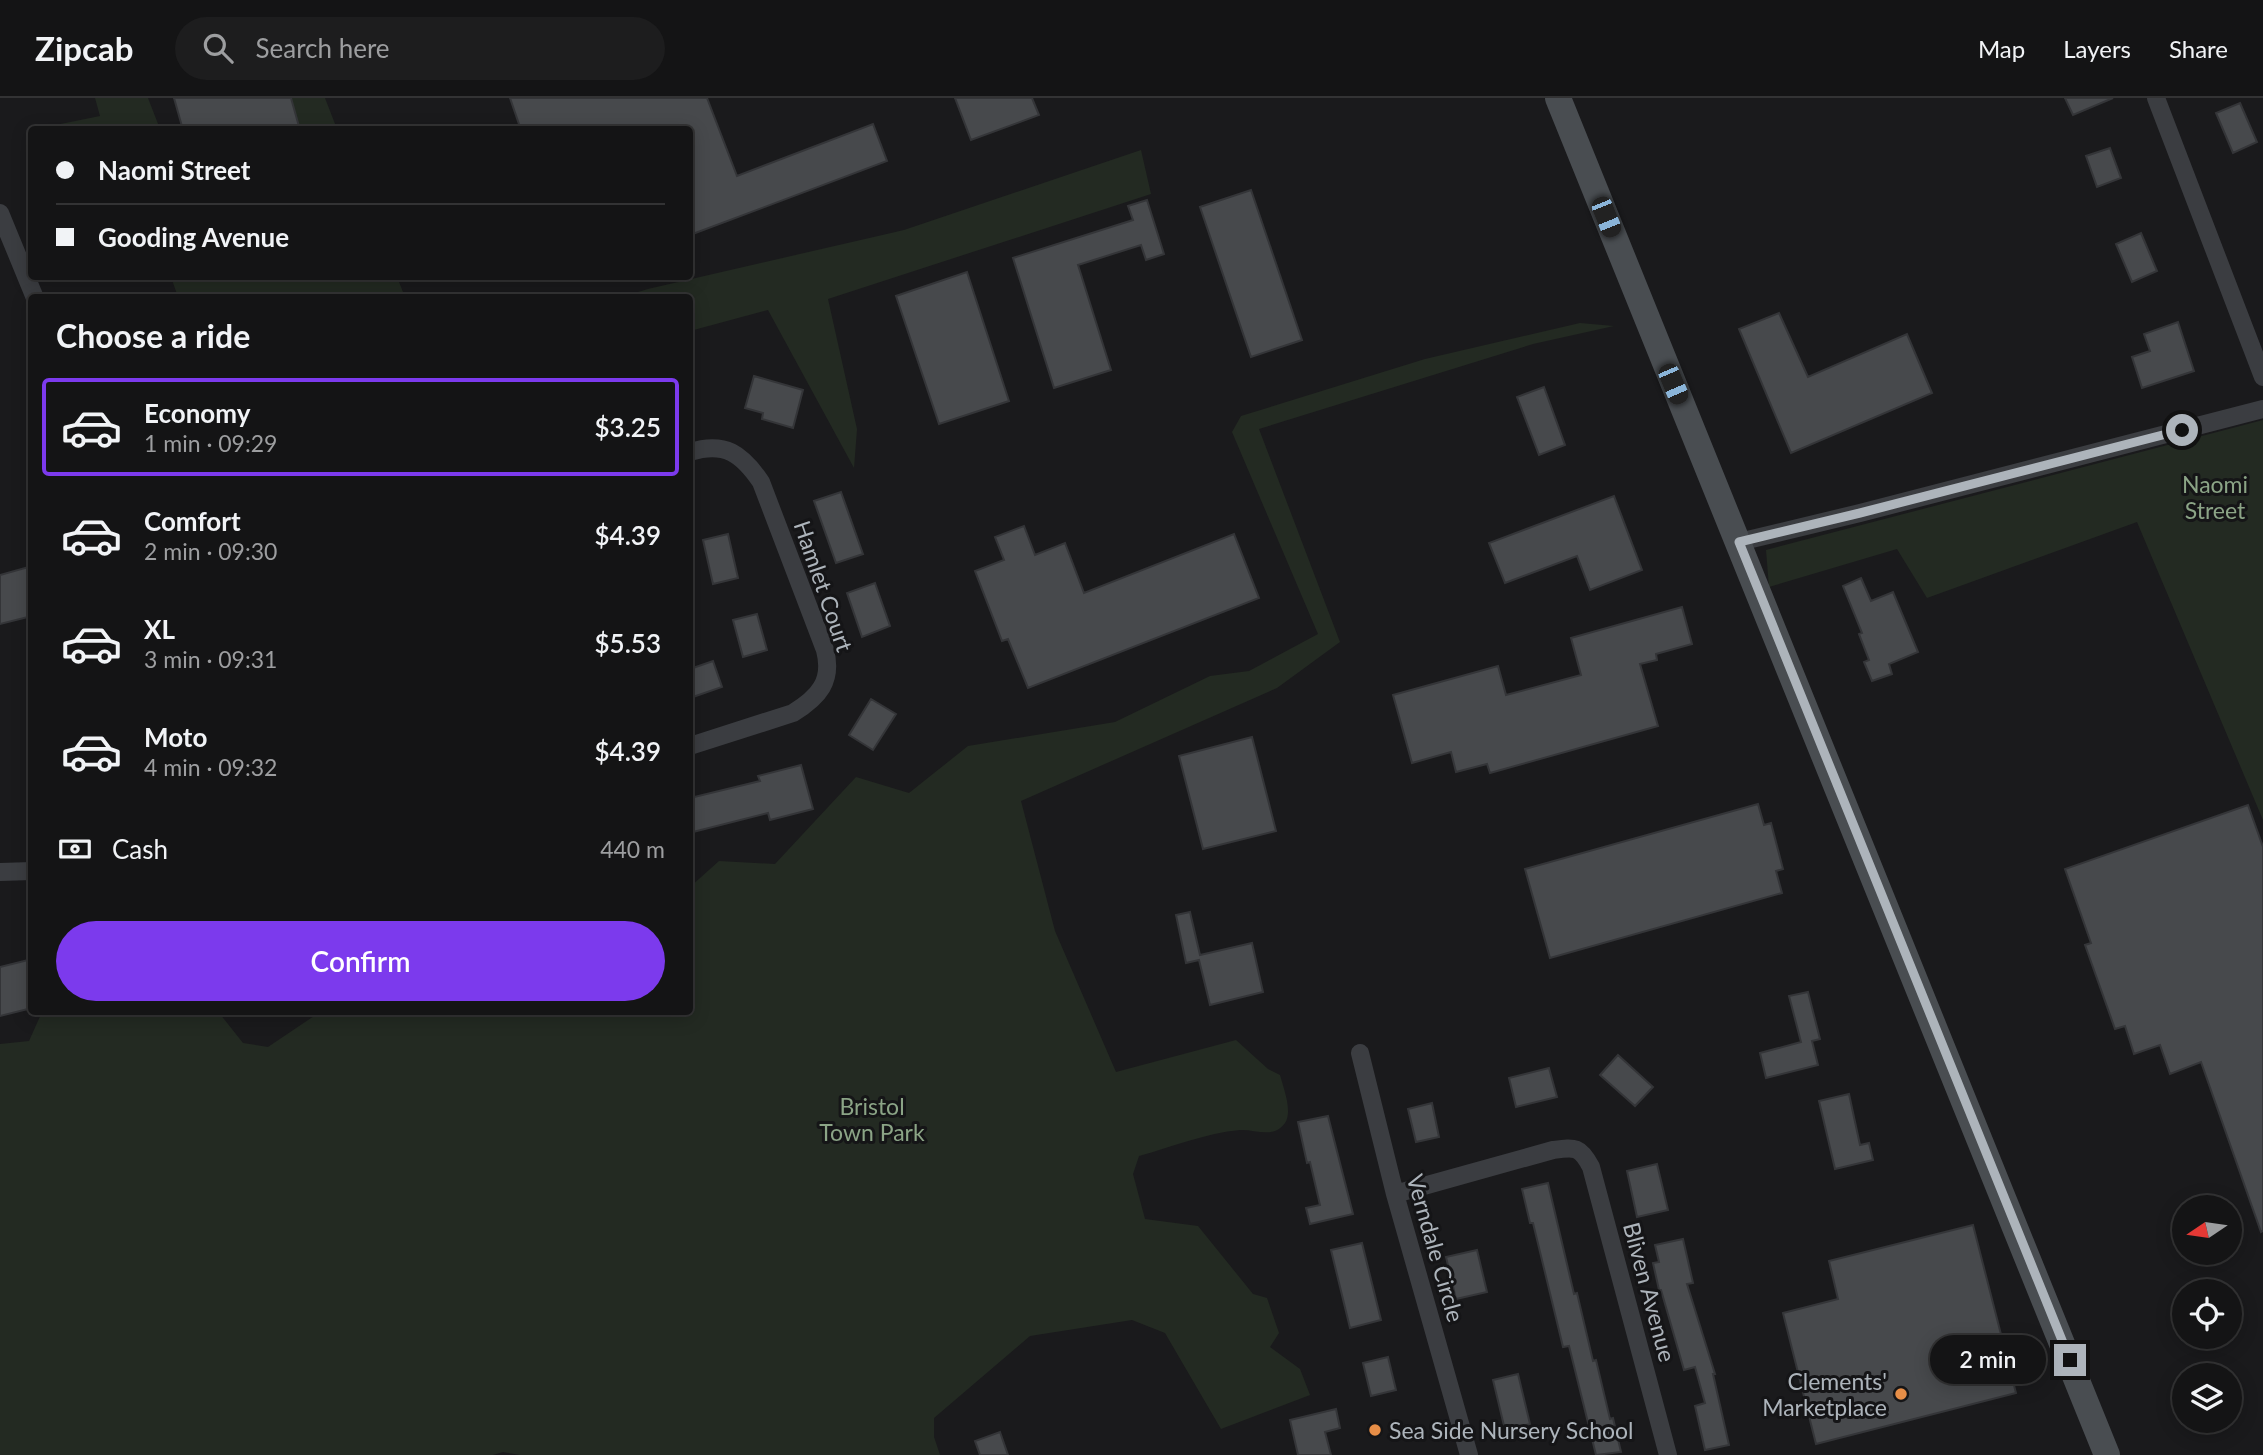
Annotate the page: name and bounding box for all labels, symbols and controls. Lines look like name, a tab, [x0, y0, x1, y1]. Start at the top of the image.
search box	[175, 17, 665, 80]
text: Zipcab	[35, 28, 133, 68]
icon: search	[199, 29, 237, 67]
text: Search here	[255, 32, 390, 64]
text: Map	[1978, 34, 2025, 63]
text: Layers	[2063, 34, 2131, 63]
text: Share	[2169, 34, 2228, 63]
text: Naomi Street	[98, 154, 251, 186]
car	[1589, 194, 1624, 240]
text: Gooding Avenue	[98, 221, 289, 253]
text: Choose a ride	[56, 316, 250, 355]
car	[1656, 361, 1691, 407]
icon: car	[60, 396, 123, 459]
text: Economy	[144, 397, 250, 429]
text: $3.25	[595, 411, 661, 443]
route start	[2166, 414, 2198, 446]
text: 1 min · 09:29	[144, 429, 277, 457]
park label: Naomi Street	[2182, 470, 2248, 524]
icon: car	[60, 504, 123, 567]
text: Comfort	[144, 505, 241, 537]
street label: Hamlet Court	[788, 517, 860, 656]
text: $4.39	[595, 519, 661, 551]
text: 2 min · 09:30	[144, 537, 277, 565]
icon: car	[60, 612, 123, 675]
text: XL	[144, 613, 175, 645]
text: $5.53	[595, 627, 661, 659]
text: 3 min · 09:31	[144, 645, 277, 673]
icon: car	[60, 720, 123, 783]
text: Moto	[144, 721, 207, 753]
text: $4.39	[595, 735, 661, 767]
text: 4 min · 09:32	[144, 753, 277, 781]
icon: cash	[56, 830, 94, 868]
text: Cash	[112, 833, 168, 865]
text: 440 m	[600, 835, 665, 863]
button: Confirm	[56, 921, 665, 1001]
park label: Bristol Town Park	[819, 1092, 925, 1146]
street label: Verndale Circle	[1402, 1171, 1470, 1325]
north arrow	[2172, 1195, 2242, 1265]
map controls	[2172, 1195, 2242, 1433]
street label: Bliven Avenue	[1618, 1219, 1682, 1365]
button: locate	[2172, 1279, 2242, 1349]
callout: 2 min	[1930, 1336, 2046, 1384]
route end	[2054, 1344, 2086, 1376]
text: 2 min	[1960, 1345, 2016, 1373]
button: layers	[2172, 1363, 2242, 1433]
place label: Clements' Marketplace	[1762, 1367, 1887, 1421]
marker: Clements' Marketplace	[1893, 1386, 1909, 1402]
place label: Sea Side Nursery School	[1389, 1416, 1634, 1444]
marker: Sea Side Nursery School	[1367, 1422, 1383, 1438]

